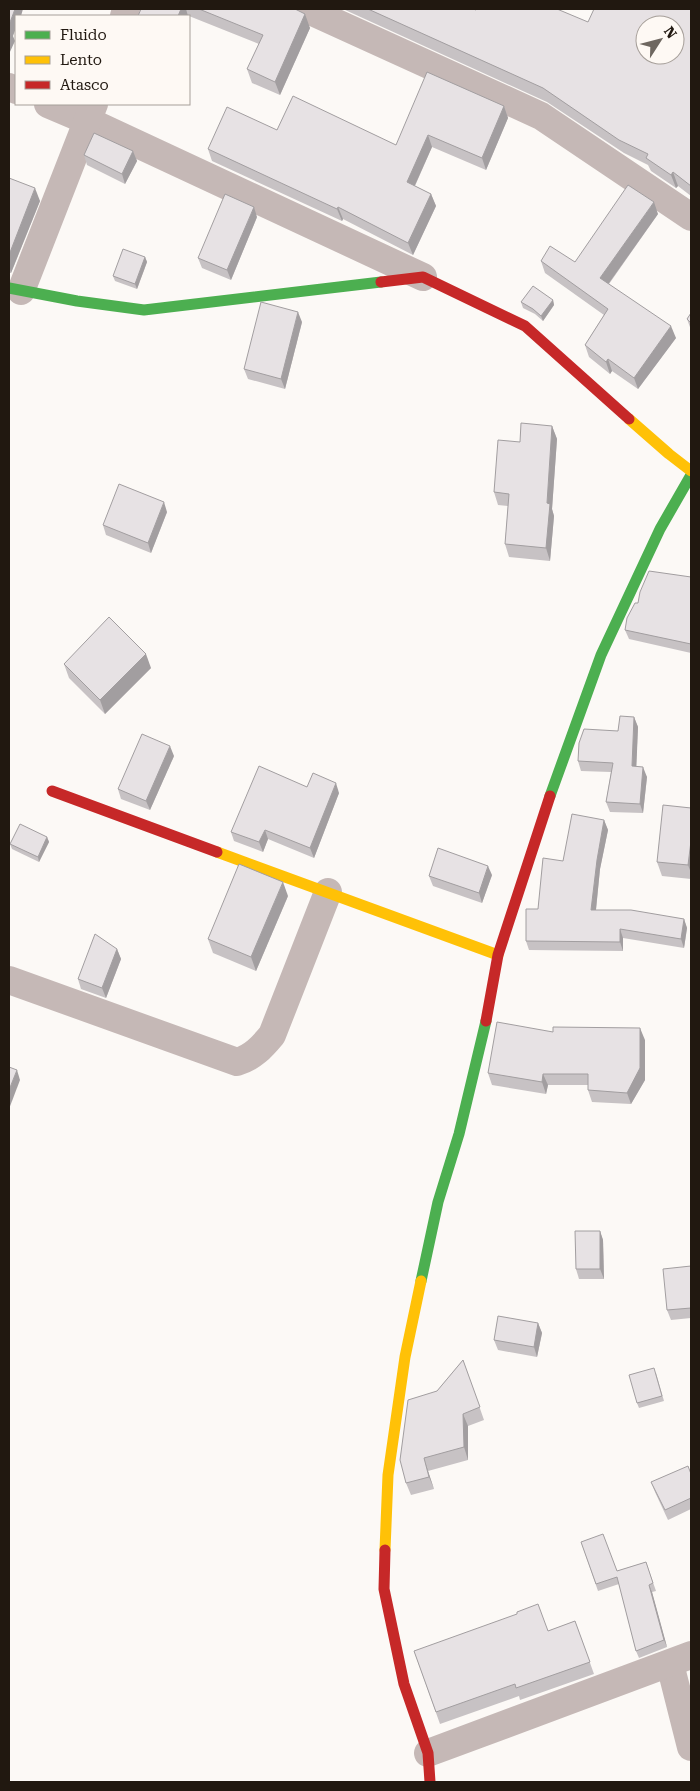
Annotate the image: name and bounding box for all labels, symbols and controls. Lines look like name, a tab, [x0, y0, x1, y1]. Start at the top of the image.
legend	[15, 15, 190, 105]
north arrow	[635, 15, 685, 65]
text: N	[661, 23, 680, 42]
text: Fluido	[60, 26, 107, 44]
text: Lento	[60, 51, 102, 69]
text: Atasco	[60, 76, 109, 94]

